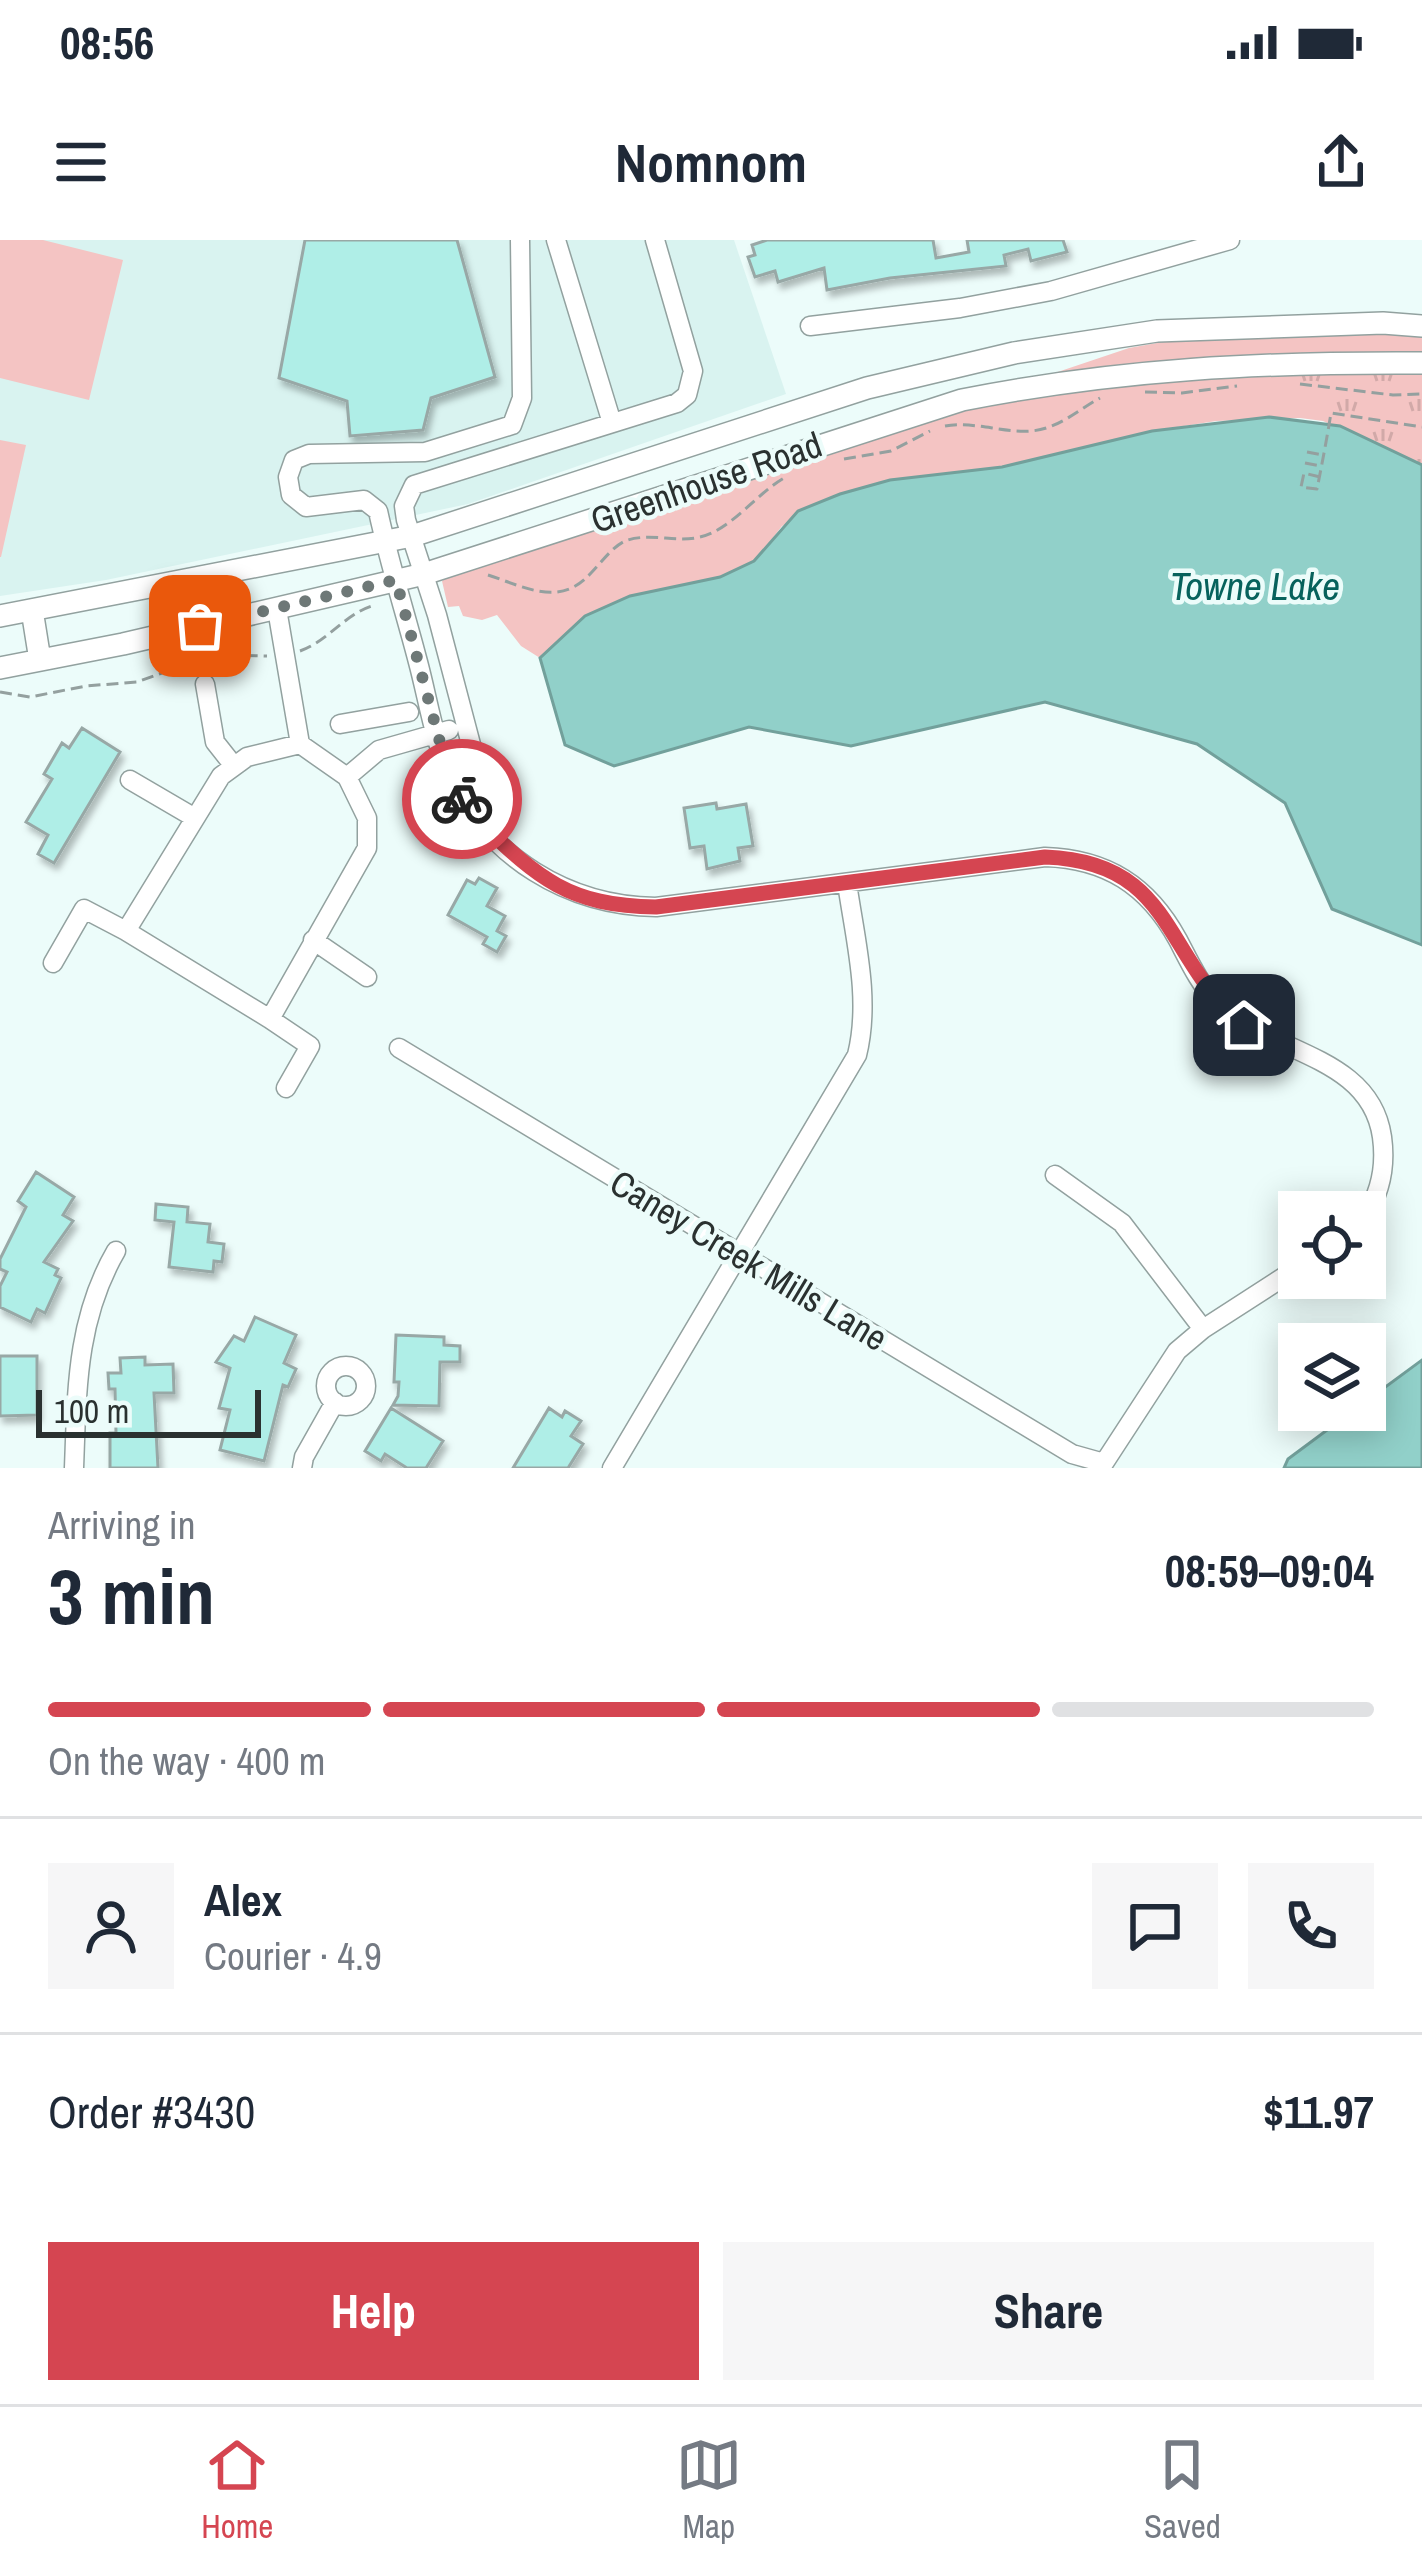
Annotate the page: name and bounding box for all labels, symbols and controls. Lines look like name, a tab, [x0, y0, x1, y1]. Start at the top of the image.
text: 08:56	[60, 12, 154, 73]
text: Nomnom	[615, 126, 807, 199]
icon: menu	[48, 129, 114, 195]
icon: share	[1308, 129, 1374, 195]
street label: Greenhouse Road	[584, 420, 828, 544]
water label: Towne Lake	[1170, 560, 1340, 612]
pin	[149, 575, 251, 677]
icon: bag	[167, 593, 233, 659]
courier	[402, 739, 522, 859]
icon: bike	[429, 766, 495, 832]
pin	[1193, 974, 1295, 1076]
icon: home	[1211, 992, 1277, 1058]
street label: Caney Creek Mills Lane	[602, 1158, 896, 1362]
map controls	[1278, 1191, 1386, 1431]
button: locate	[1278, 1191, 1386, 1299]
button: layers	[1278, 1323, 1386, 1431]
scale bar	[36, 1384, 261, 1437]
text: 100 m	[54, 1389, 129, 1433]
text: Arriving in	[48, 1499, 196, 1551]
text: 08:59–09:04	[1165, 1540, 1374, 1601]
text: 3 min	[48, 1543, 215, 1648]
text: On the way · 400 m	[48, 1735, 325, 1787]
button: person	[48, 1863, 174, 1989]
button: chat	[1092, 1863, 1218, 1989]
button: phone	[1248, 1863, 1374, 1989]
text: Alex	[204, 1869, 282, 1930]
text: Courier · 4.9	[204, 1930, 382, 1982]
text: Order #3430	[48, 2081, 255, 2142]
text: $11.97	[1263, 2081, 1374, 2142]
button: Help	[48, 2242, 699, 2380]
button: Share	[723, 2242, 1374, 2380]
tab: Home	[201, 2432, 273, 2548]
tab: Map	[676, 2432, 742, 2548]
tab: Saved	[1144, 2432, 1221, 2548]

